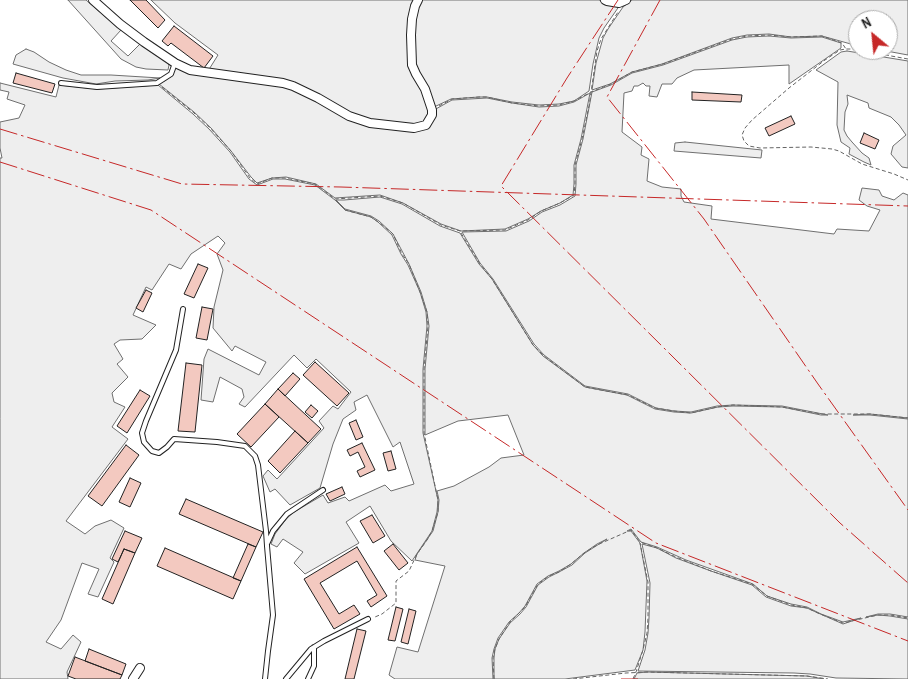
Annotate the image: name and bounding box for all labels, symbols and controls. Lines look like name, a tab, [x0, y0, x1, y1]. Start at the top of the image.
north arrow	[848, 10, 898, 60]
text: N	[859, 13, 874, 33]

